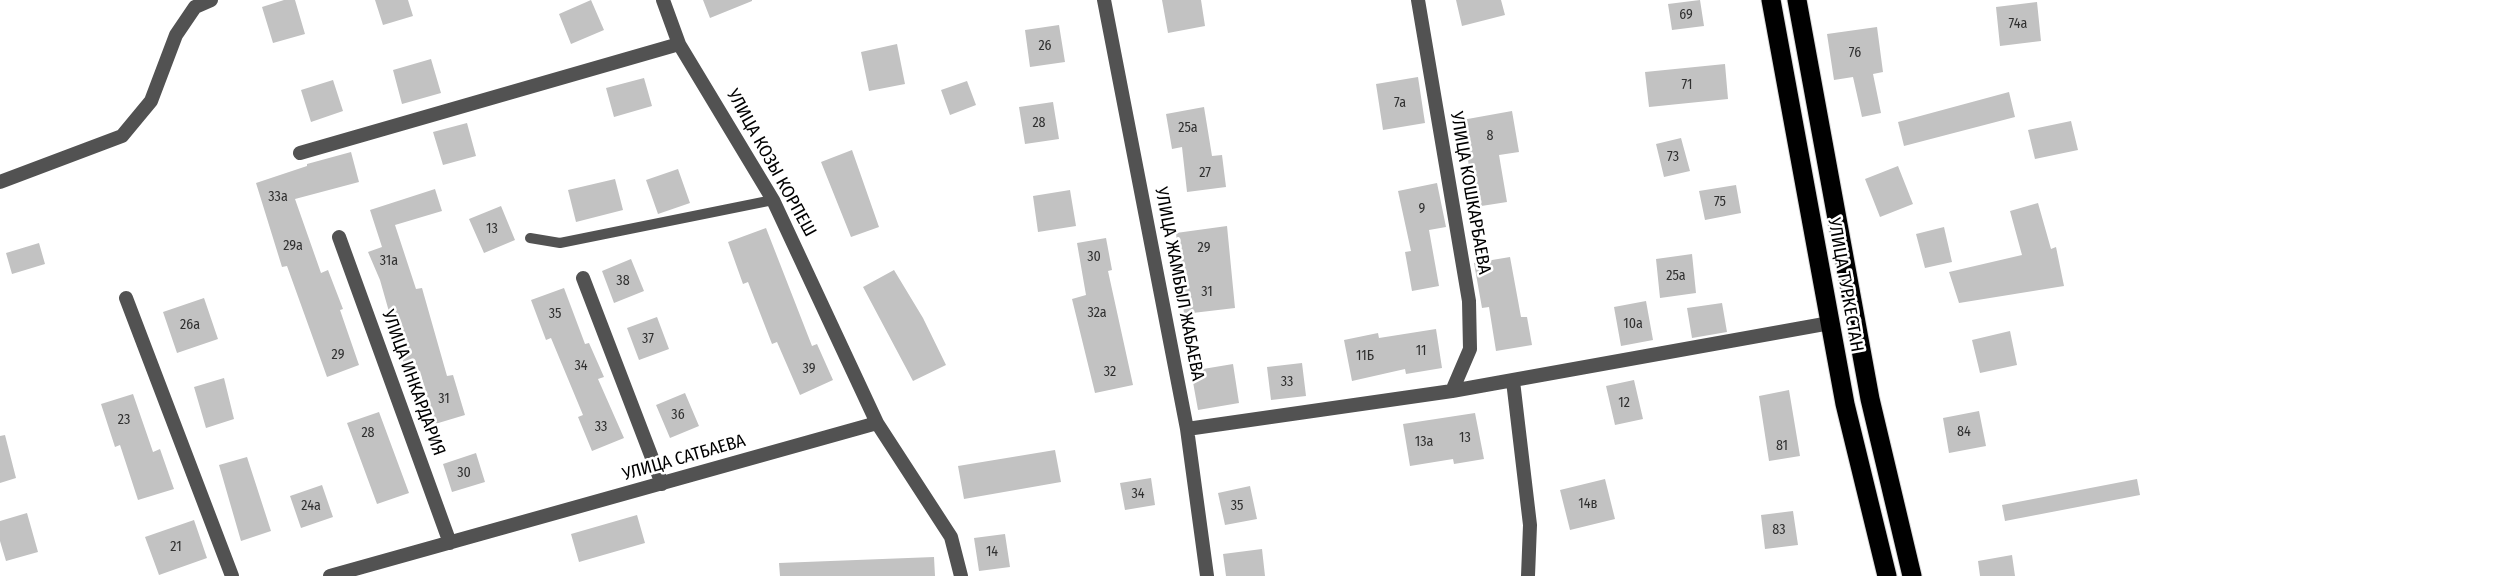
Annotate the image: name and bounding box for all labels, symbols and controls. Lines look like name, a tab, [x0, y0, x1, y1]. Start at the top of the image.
house number: 69	[1679, 7, 1693, 23]
house number: 74а	[2009, 16, 2027, 32]
house number: 26	[1038, 38, 1052, 54]
house number: 76	[1849, 45, 1861, 61]
house number: 71	[1682, 77, 1692, 93]
street label: УЛИЦА КОЗЫ КОРПЕШ	[722, 86, 820, 240]
house number: 7а	[1394, 95, 1406, 111]
street label: УЛИЦА КОШКАРБАЕВА	[1445, 110, 1495, 276]
house number: 28	[1032, 115, 1046, 131]
house number: 25а	[1178, 120, 1198, 136]
house number: 8	[1487, 128, 1493, 144]
house number: 73	[1667, 149, 1679, 165]
house number: 27	[1199, 165, 1211, 181]
street label: УЛИЦА ЖАМБЫЛ ЖАБАЕВА	[1150, 185, 1208, 383]
house number: 33а	[268, 189, 288, 205]
house number: 75	[1714, 194, 1726, 210]
house number: 9	[1419, 201, 1425, 217]
street label: УЛИЦА ТУРКЕСТАН	[1823, 216, 1867, 354]
house number: 13	[486, 221, 498, 237]
house number: 29а	[283, 238, 303, 254]
house number: 29	[1198, 240, 1210, 256]
house number: 30	[1087, 249, 1101, 265]
house number: 31а	[380, 253, 398, 269]
house number: 25а	[1666, 268, 1686, 284]
house number: 38	[616, 273, 630, 289]
house number: 31	[1201, 284, 1213, 300]
house number: 32а	[1087, 305, 1107, 321]
house number: 35	[549, 306, 561, 322]
street label: УЛИЦА ИНКАРДАРИЯ	[377, 307, 449, 459]
house number: 10а	[1623, 316, 1643, 332]
house number: 26а	[180, 317, 200, 333]
house number: 37	[642, 331, 654, 347]
house number: 11	[1416, 343, 1426, 359]
house number: 29	[332, 347, 344, 363]
house number: 11Б	[1356, 348, 1374, 364]
house number: 34	[574, 358, 588, 374]
house number: 39	[803, 361, 815, 377]
house number: 32	[1104, 364, 1116, 380]
house number: 33	[1281, 374, 1293, 390]
house number: 31	[438, 391, 450, 407]
house number: 12	[1618, 395, 1630, 411]
house number: 36	[671, 407, 685, 423]
house number: 23	[118, 412, 130, 428]
house number: 33	[595, 419, 607, 435]
house number: 84	[1957, 424, 1971, 440]
house number: 28	[361, 425, 375, 441]
street label: УЛИЦА САТБАЕВА	[620, 430, 748, 486]
house number: 13	[1459, 430, 1471, 446]
house number: 13а	[1415, 434, 1433, 450]
house number: 81	[1776, 438, 1788, 454]
house number: 30	[457, 465, 471, 481]
house number: 34	[1131, 486, 1145, 502]
house number: 14в	[1578, 496, 1598, 512]
house number: 24а	[301, 498, 321, 514]
house number: 35	[1231, 498, 1243, 514]
house number: 83	[1772, 522, 1786, 538]
house number: 21	[170, 539, 182, 555]
house number: 14	[986, 544, 998, 560]

